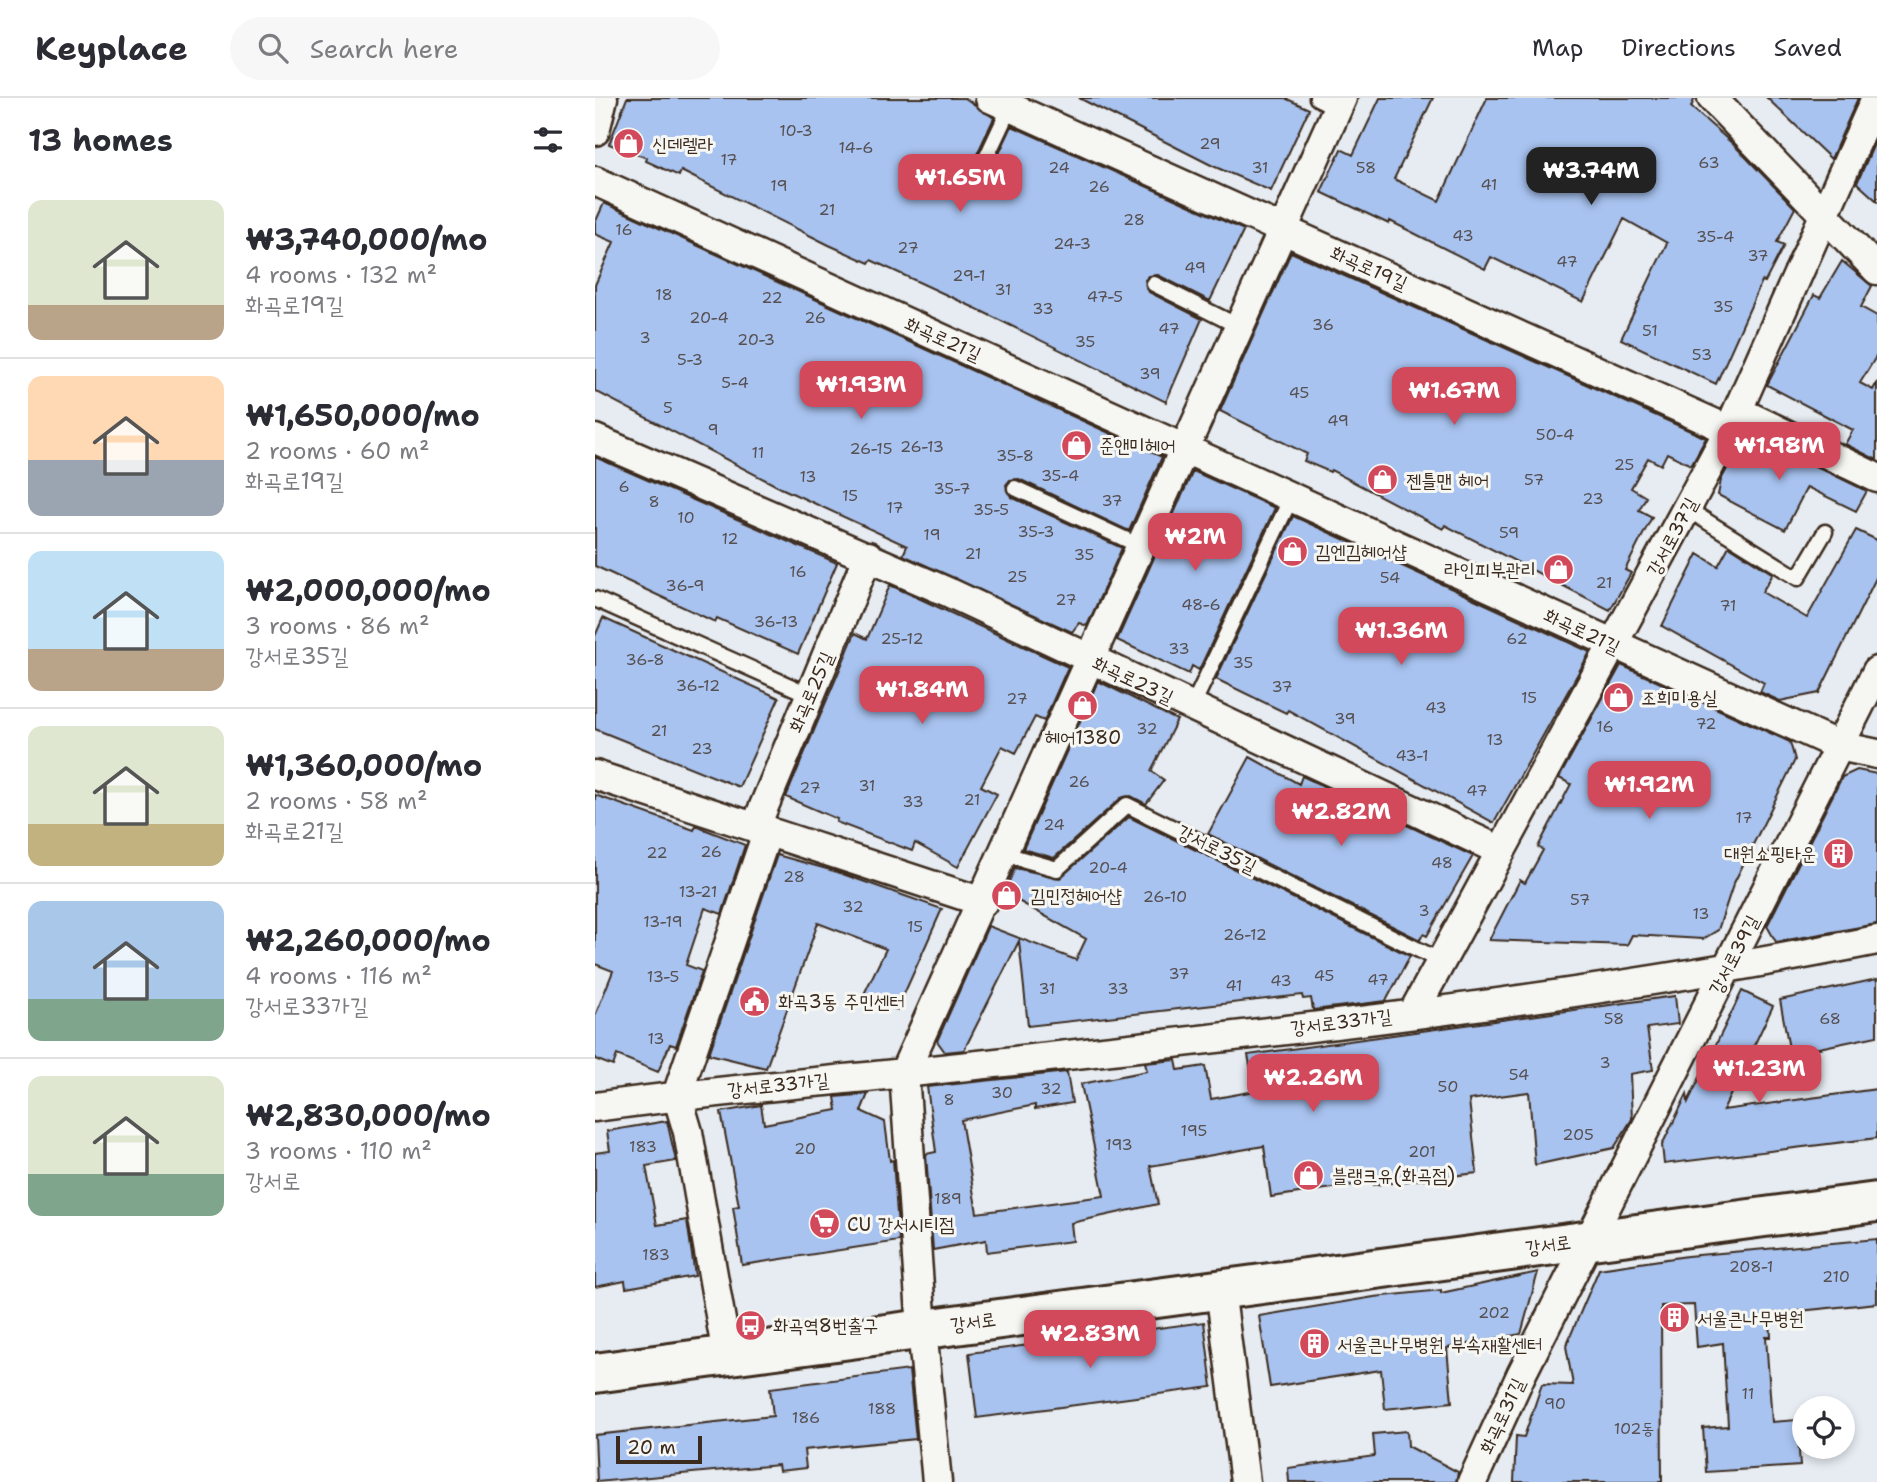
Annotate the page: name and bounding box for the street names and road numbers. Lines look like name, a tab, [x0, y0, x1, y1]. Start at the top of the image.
street label: 화곡로19길	[1327, 240, 1411, 296]
street label: 화곡로21길	[901, 311, 985, 367]
street label: 강서로37길	[1641, 493, 1703, 581]
street label: 화곡로21길	[1540, 602, 1624, 660]
street label: 화곡로25길	[783, 648, 839, 736]
street label: 화곡로23길	[1088, 650, 1178, 710]
street label: 강서로35길	[1173, 819, 1261, 879]
street label: 강서로39길	[1703, 911, 1765, 999]
street label: 강서로33가길	[1289, 1003, 1393, 1041]
street label: 강서로33가길	[726, 1067, 830, 1103]
street label: 강서로	[1524, 1229, 1572, 1261]
street label: 강서로	[949, 1306, 997, 1338]
street label: 화곡로31길	[1473, 1374, 1531, 1458]

